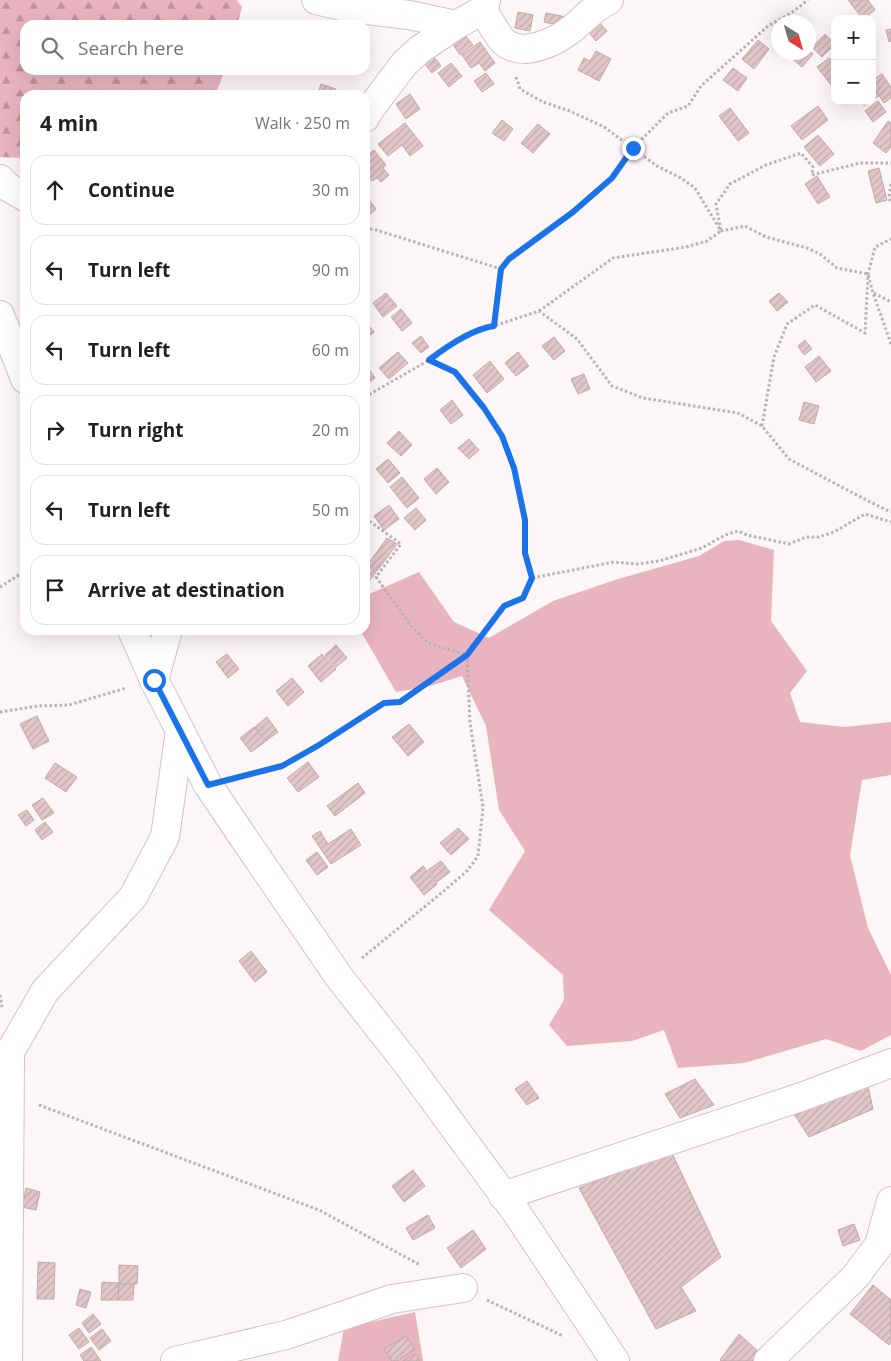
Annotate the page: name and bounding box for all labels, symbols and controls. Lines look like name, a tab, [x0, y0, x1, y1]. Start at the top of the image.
north arrow	[771, 15, 816, 60]
map controls	[831, 15, 876, 105]
button: +	[831, 15, 876, 60]
search box	[20, 20, 370, 75]
icon: search	[38, 34, 66, 62]
text: Search here	[78, 35, 184, 61]
button: −	[831, 60, 876, 105]
text: 4 min	[40, 109, 98, 137]
text: Walk · 250 m	[255, 112, 350, 134]
route end	[622, 137, 645, 160]
icon: ahead	[41, 176, 69, 204]
text: Continue	[88, 177, 175, 203]
text: 30 m	[312, 179, 349, 201]
icon: left	[41, 256, 69, 284]
text: Turn left	[88, 257, 170, 283]
text: 90 m	[312, 259, 349, 281]
icon: left	[41, 336, 69, 364]
text: Turn left	[88, 337, 170, 363]
text: 60 m	[312, 339, 349, 361]
icon: right	[41, 416, 69, 444]
text: Turn right	[88, 417, 183, 443]
text: 20 m	[312, 419, 349, 441]
icon: left	[41, 496, 69, 524]
text: Turn left	[88, 497, 170, 523]
text: 50 m	[312, 499, 349, 521]
icon: arrive	[41, 576, 69, 604]
text: Arrive at destination	[88, 577, 285, 603]
route start	[143, 669, 166, 692]

